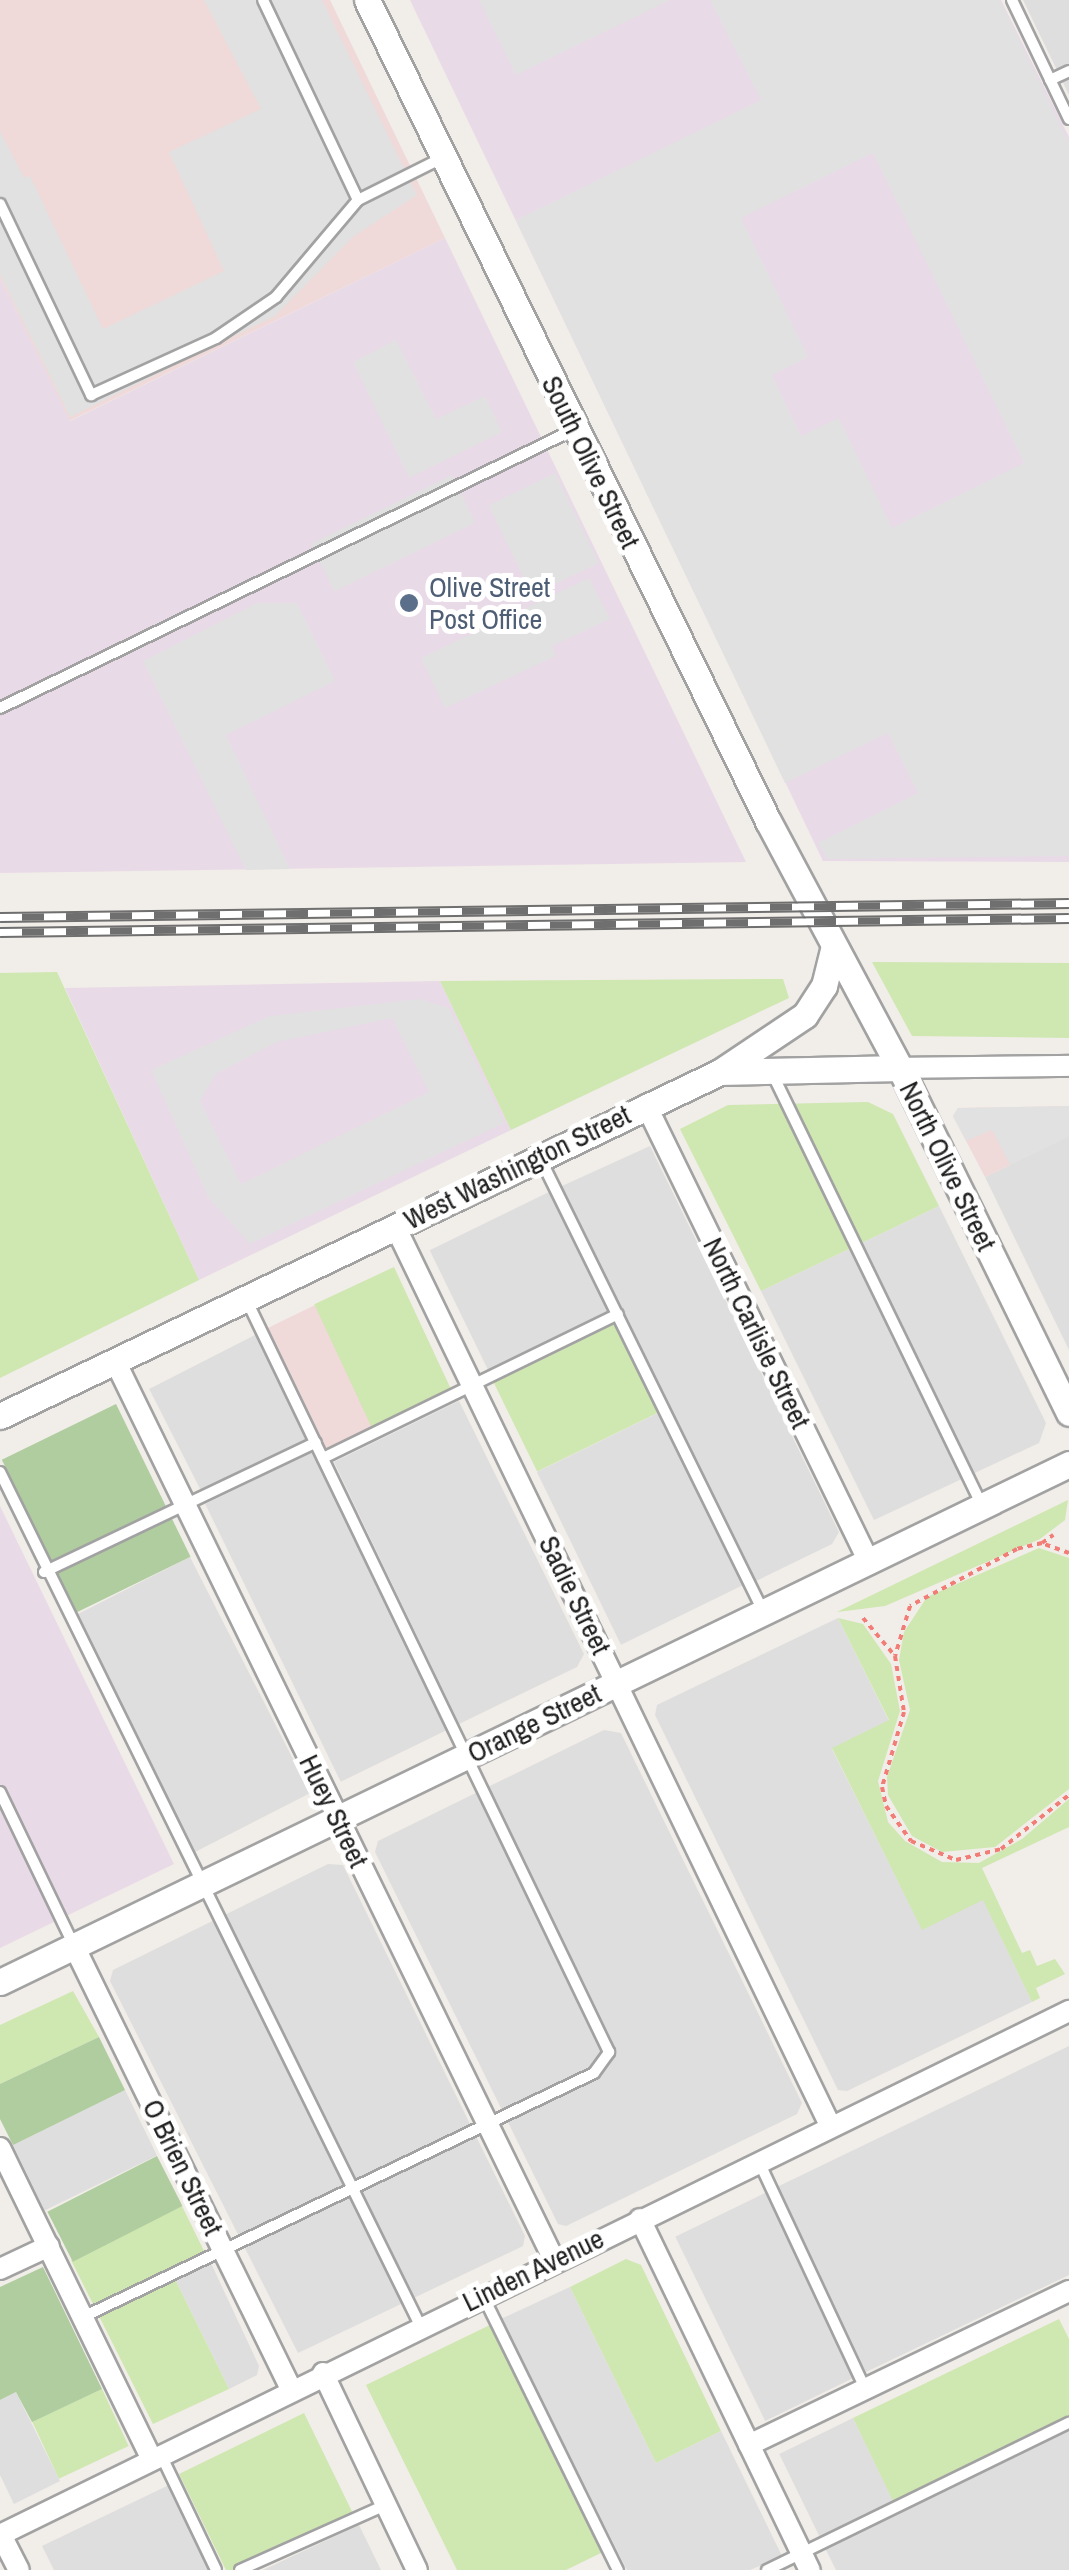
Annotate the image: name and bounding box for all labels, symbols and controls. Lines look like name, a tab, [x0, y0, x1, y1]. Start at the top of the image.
street label: South Olive Street	[535, 370, 647, 554]
place label: Olive Street Post Office	[429, 570, 550, 636]
marker: Olive Street Post Office	[398, 592, 420, 614]
street label: North Olive Street	[893, 1076, 1003, 1256]
street label: West Washington Street	[398, 1098, 636, 1236]
street label: North Carlisle Street	[696, 1232, 818, 1434]
street label: Sadie Street	[532, 1530, 618, 1660]
street label: Orange Street	[462, 1676, 606, 1770]
street label: Huey Street	[292, 1749, 376, 1873]
street label: O Brien Street	[136, 2094, 230, 2240]
street label: Linden Avenue	[456, 2221, 610, 2319]

